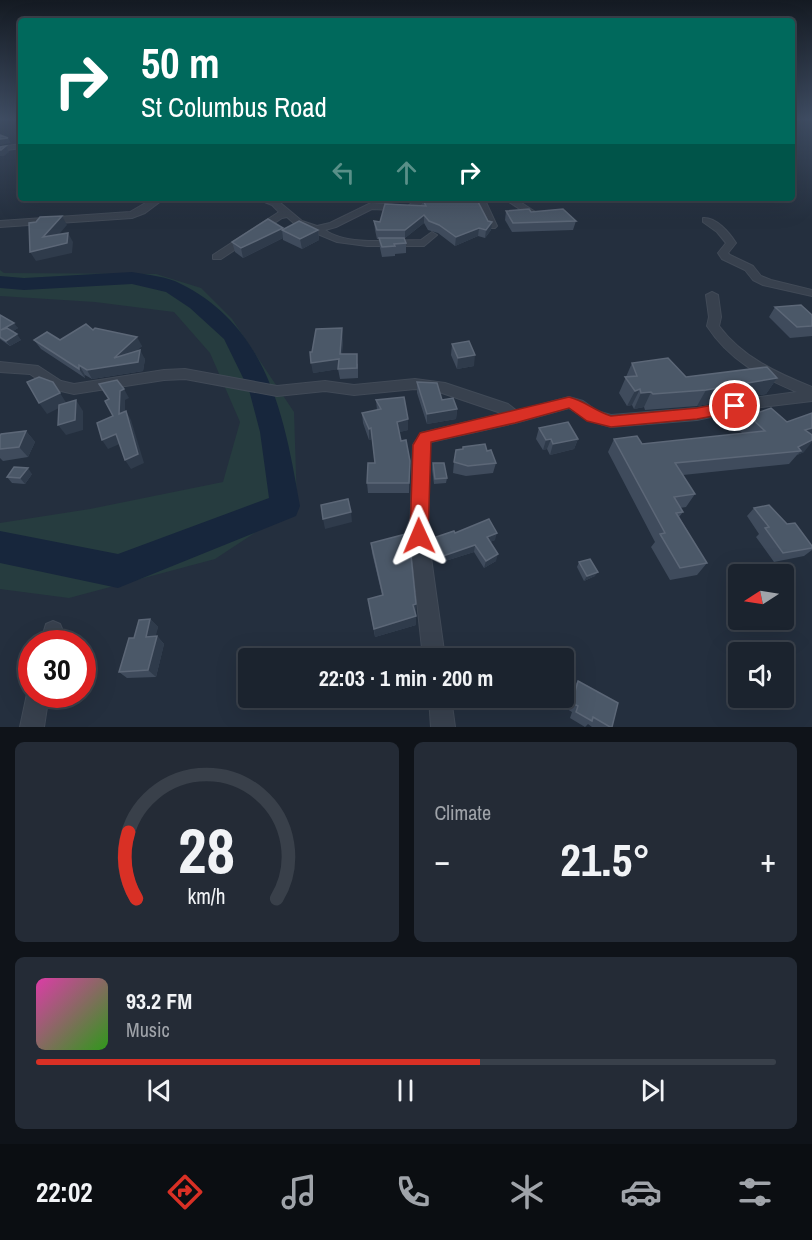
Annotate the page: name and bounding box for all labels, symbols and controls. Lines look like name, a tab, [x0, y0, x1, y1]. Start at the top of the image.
text: 50 m	[141, 35, 220, 91]
icon: right	[42, 42, 120, 120]
text: St Columbus Road	[141, 89, 327, 125]
icon: left	[327, 156, 360, 189]
icon: ahead	[390, 156, 423, 189]
icon: right	[453, 156, 486, 189]
pin	[709, 380, 760, 431]
icon: arrive	[718, 389, 751, 422]
position arrow	[387, 504, 451, 568]
north arrow	[728, 564, 794, 630]
map controls	[728, 564, 794, 708]
speed limit sign: 30	[18, 630, 96, 708]
button: sound	[728, 642, 794, 708]
text: 22:03 · 1 min · 200 m	[319, 663, 493, 693]
text: Climate	[435, 799, 491, 826]
text: 28	[178, 808, 235, 892]
text: 21.5°	[560, 829, 650, 890]
text: −	[435, 838, 450, 882]
text: +	[760, 838, 776, 882]
text: km/h	[188, 882, 226, 911]
text: 93.2 FM	[126, 986, 192, 1016]
text: Music	[126, 1016, 170, 1043]
icon: previous	[143, 1074, 176, 1107]
icon: pause	[389, 1074, 422, 1107]
icon: next	[636, 1074, 669, 1107]
icon: directions	[164, 1171, 206, 1213]
icon: music	[278, 1171, 320, 1213]
icon: phone	[392, 1171, 434, 1213]
icon: climate	[506, 1171, 548, 1213]
icon: car	[620, 1171, 662, 1213]
icon: filters	[734, 1171, 776, 1213]
text: 22:02	[36, 1174, 93, 1210]

